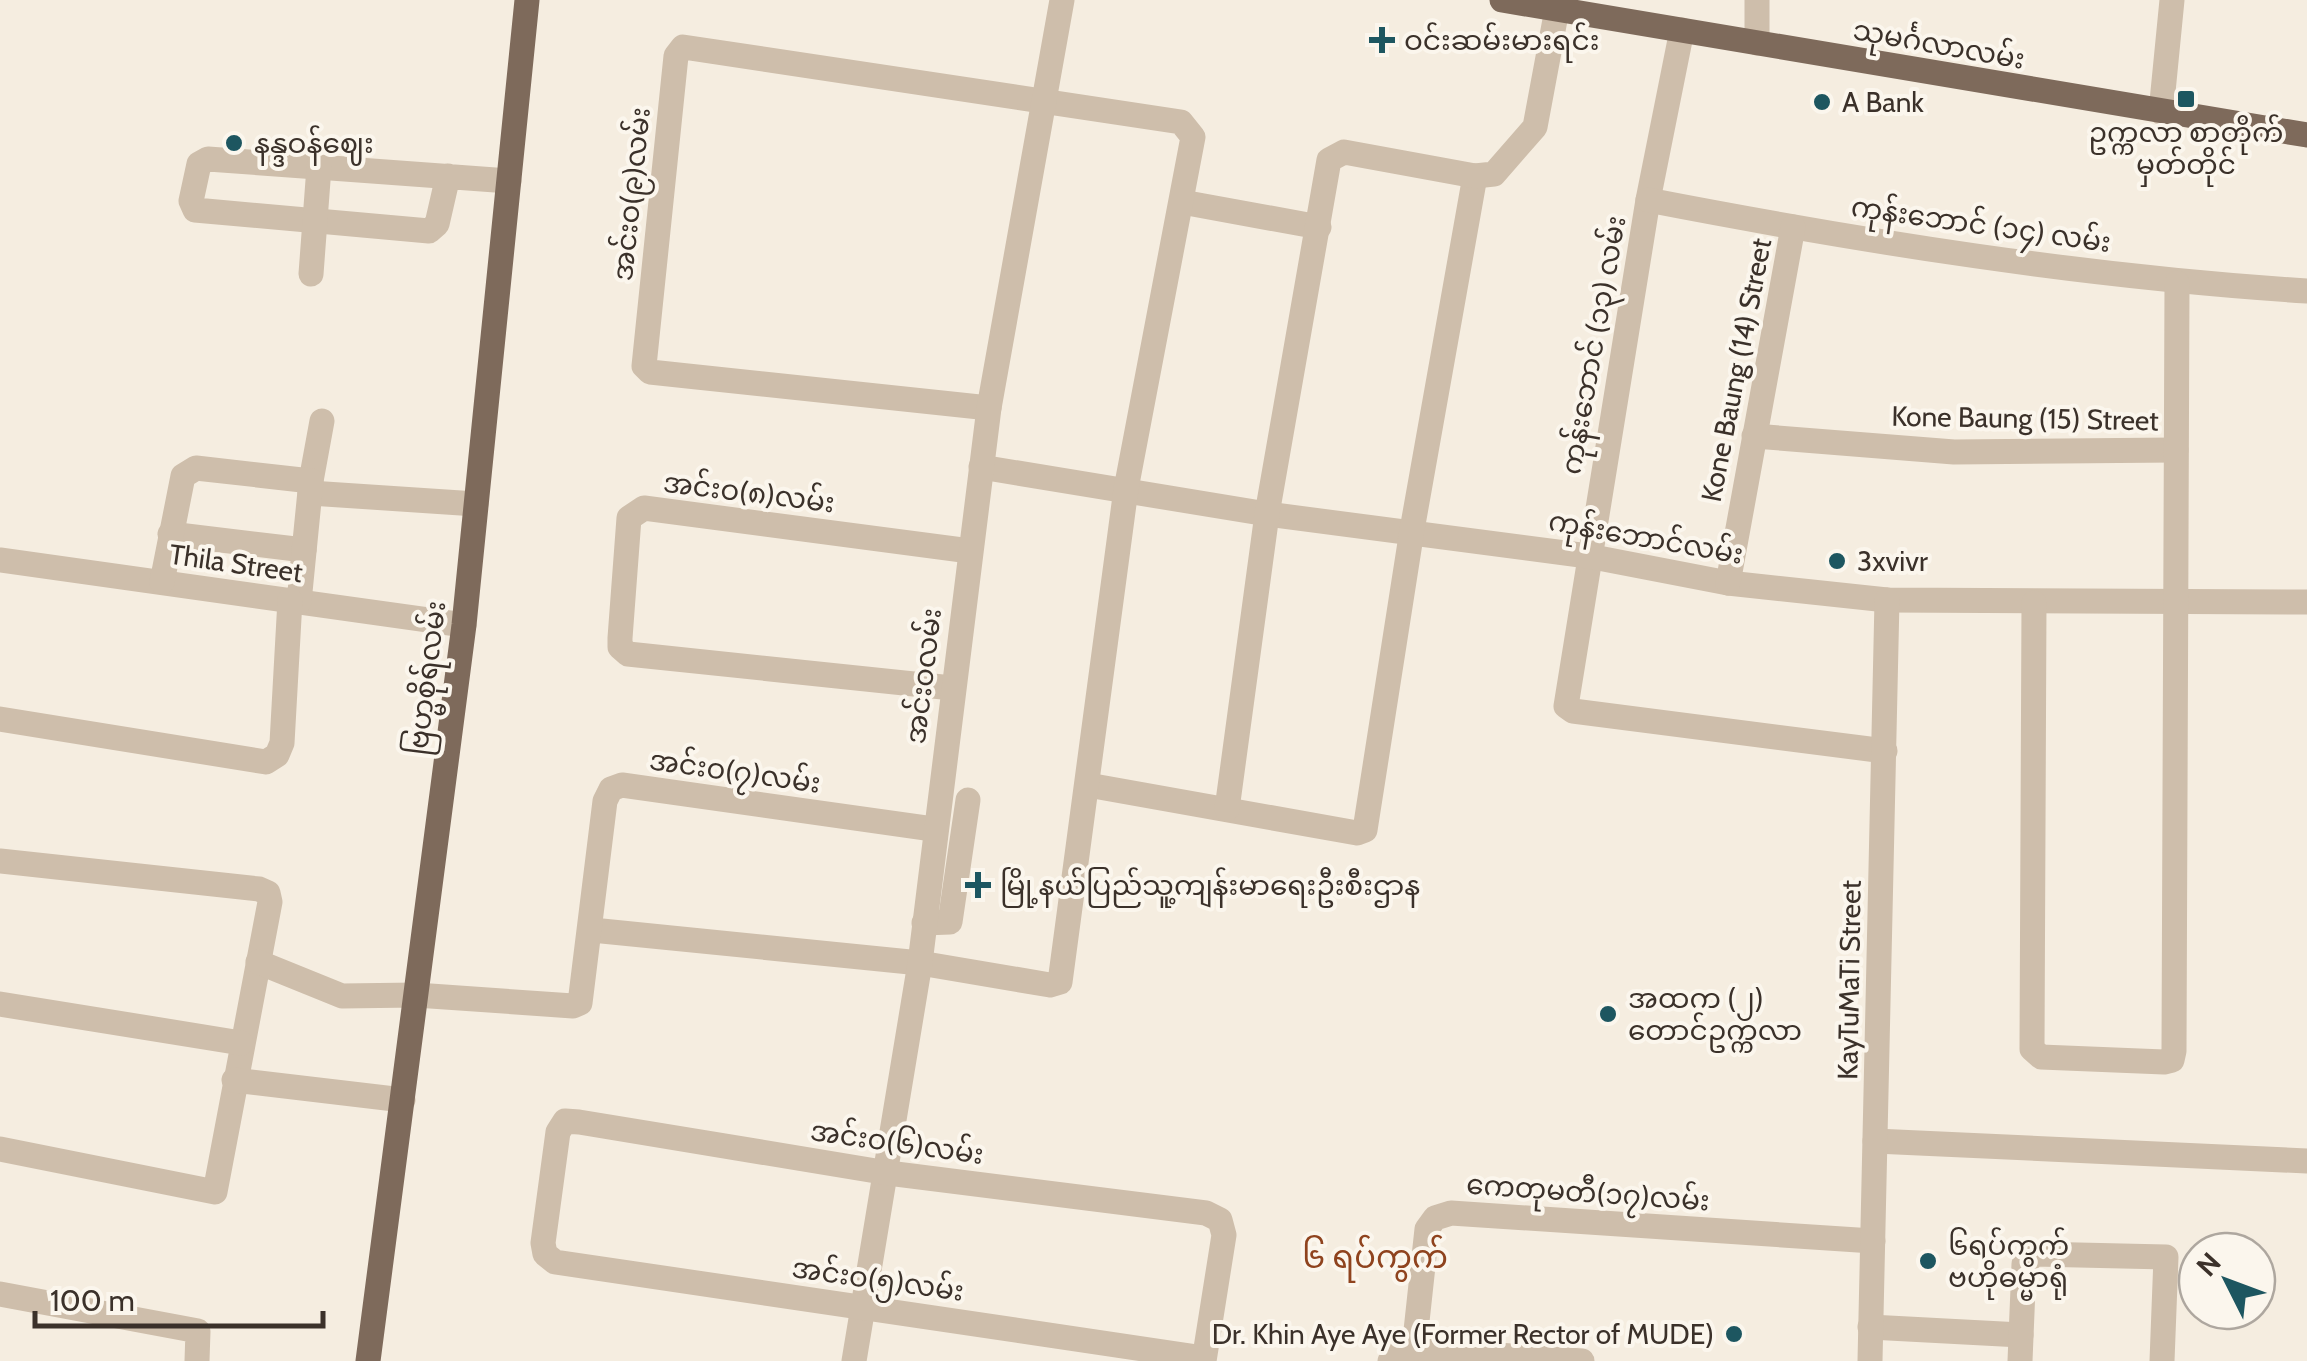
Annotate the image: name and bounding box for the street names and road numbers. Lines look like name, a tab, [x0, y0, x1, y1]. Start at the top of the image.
street label: သုမင်္ဂလာလမ်း	[1850, 11, 2028, 82]
street label: အင်းဝ(၉)လမ်း	[604, 105, 663, 283]
street label: ကုန်းဘောင် (၁၄) လမ်း	[1848, 188, 2113, 265]
street label: ကုန်းဘောင် (၁၃) လမ်း	[1553, 213, 1638, 478]
street label: Kone Baung (14) Street	[1694, 235, 1778, 505]
street label: Kone Baung (15) Street	[1891, 399, 2159, 437]
street label: အင်းဝ(၈)လမ်း	[661, 464, 837, 519]
street label: ကုန်းဘောင်လမ်း	[1545, 502, 1746, 577]
street label: Thila Street	[167, 537, 305, 589]
street label: ဗြဟ္မစိုရ်လမ်း	[399, 599, 459, 758]
street label: အင်းဝလမ်း	[897, 606, 948, 746]
street label: အင်းဝ(၇)လမ်း	[646, 741, 823, 806]
street label: KayTuMaTi Street	[1830, 880, 1868, 1080]
street label: အင်းဝ(၆)လမ်း	[808, 1112, 986, 1171]
street label: ကေတုမတီ(၁၇)လမ်း	[1465, 1166, 1711, 1223]
street label: အင်းဝ(၅)လမ်း	[789, 1249, 966, 1314]

